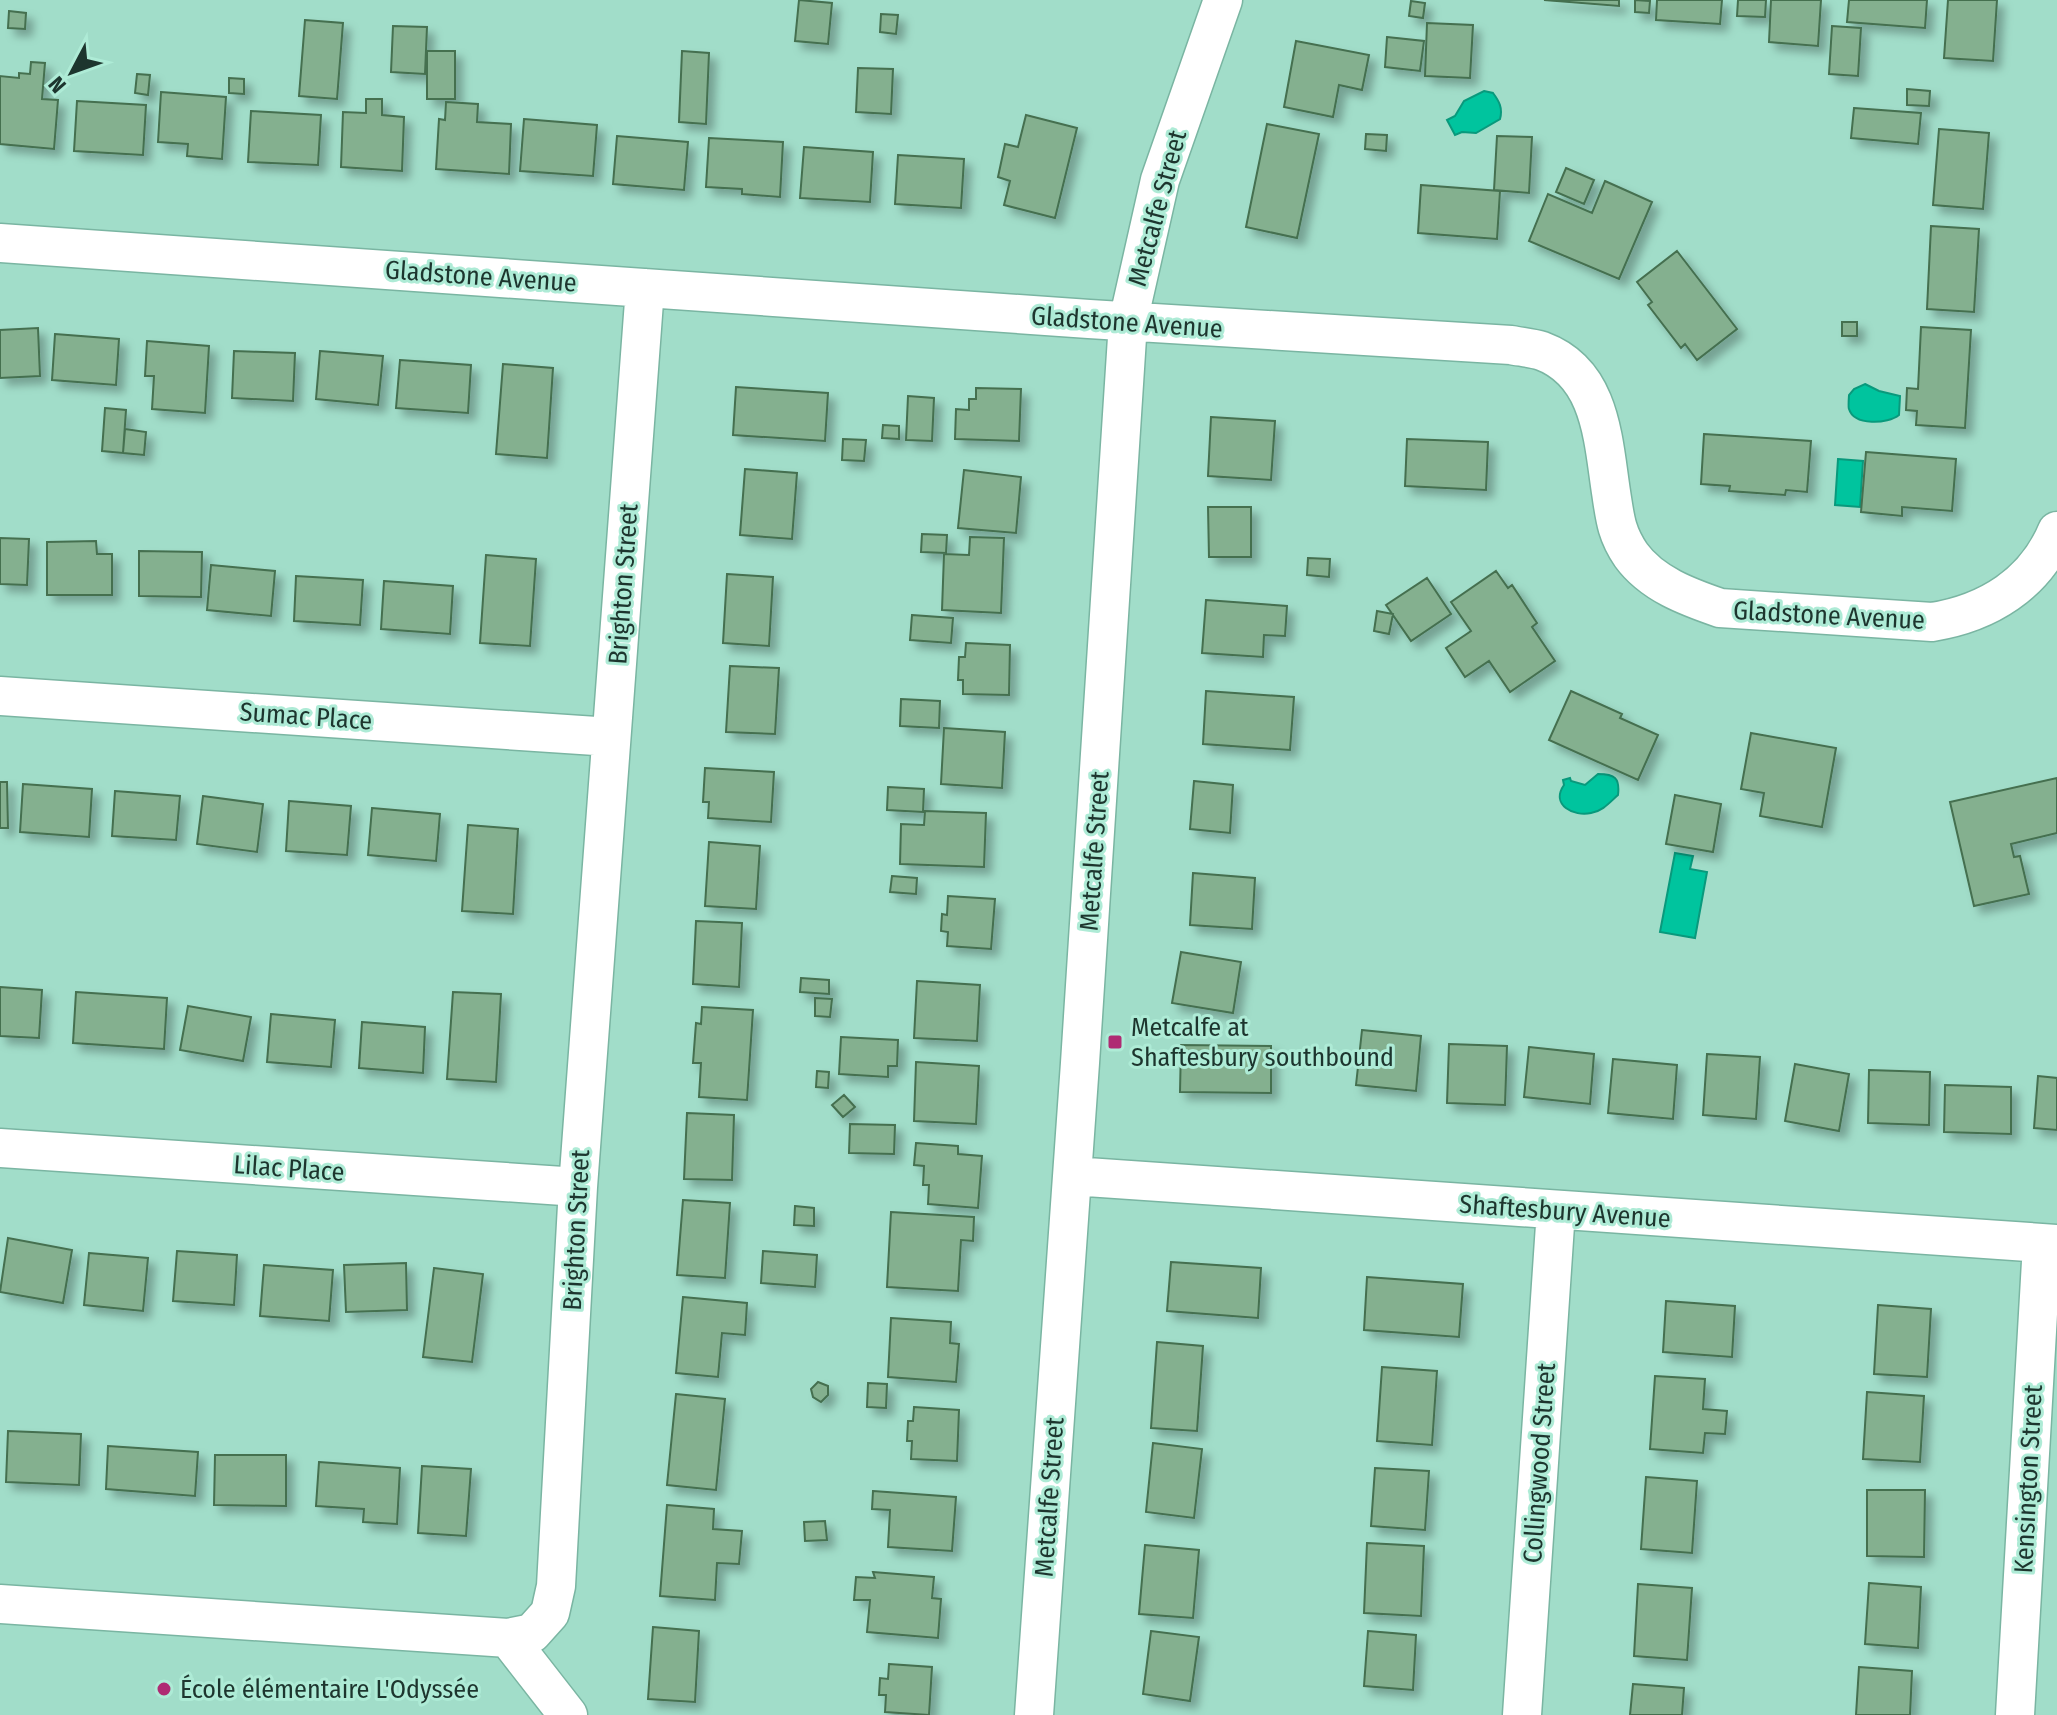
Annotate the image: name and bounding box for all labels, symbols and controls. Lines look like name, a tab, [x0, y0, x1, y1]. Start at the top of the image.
north arrow	[32, 32, 112, 112]
text: N	[43, 71, 72, 99]
street label: Metcalfe Street	[1122, 126, 1193, 290]
street label: Gladstone Avenue	[384, 254, 578, 299]
street label: Gladstone Avenue	[1030, 300, 1224, 345]
street label: Brighton Street	[602, 502, 645, 666]
street label: Gladstone Avenue	[1732, 595, 1926, 636]
street label: Sumac Place	[239, 696, 373, 737]
street label: Metcalfe Street	[1073, 770, 1116, 932]
place label: Metcalfe at Shaftesbury southbound	[1131, 1012, 1394, 1073]
marker: Metcalfe at Shaftesbury southbound	[1106, 1033, 1124, 1051]
street label: Brighton Street	[557, 1148, 596, 1311]
street label: Lilac Place	[232, 1149, 345, 1188]
street label: Shaftesbury Avenue	[1458, 1189, 1672, 1234]
street label: Collingwood Street	[1517, 1361, 1562, 1564]
street label: Kensington Street	[2008, 1383, 2049, 1574]
street label: Metcalfe Street	[1028, 1416, 1071, 1578]
place label: École élémentaire L'Odyssée	[180, 1674, 479, 1705]
marker: École élémentaire L'Odyssée	[155, 1680, 173, 1698]

